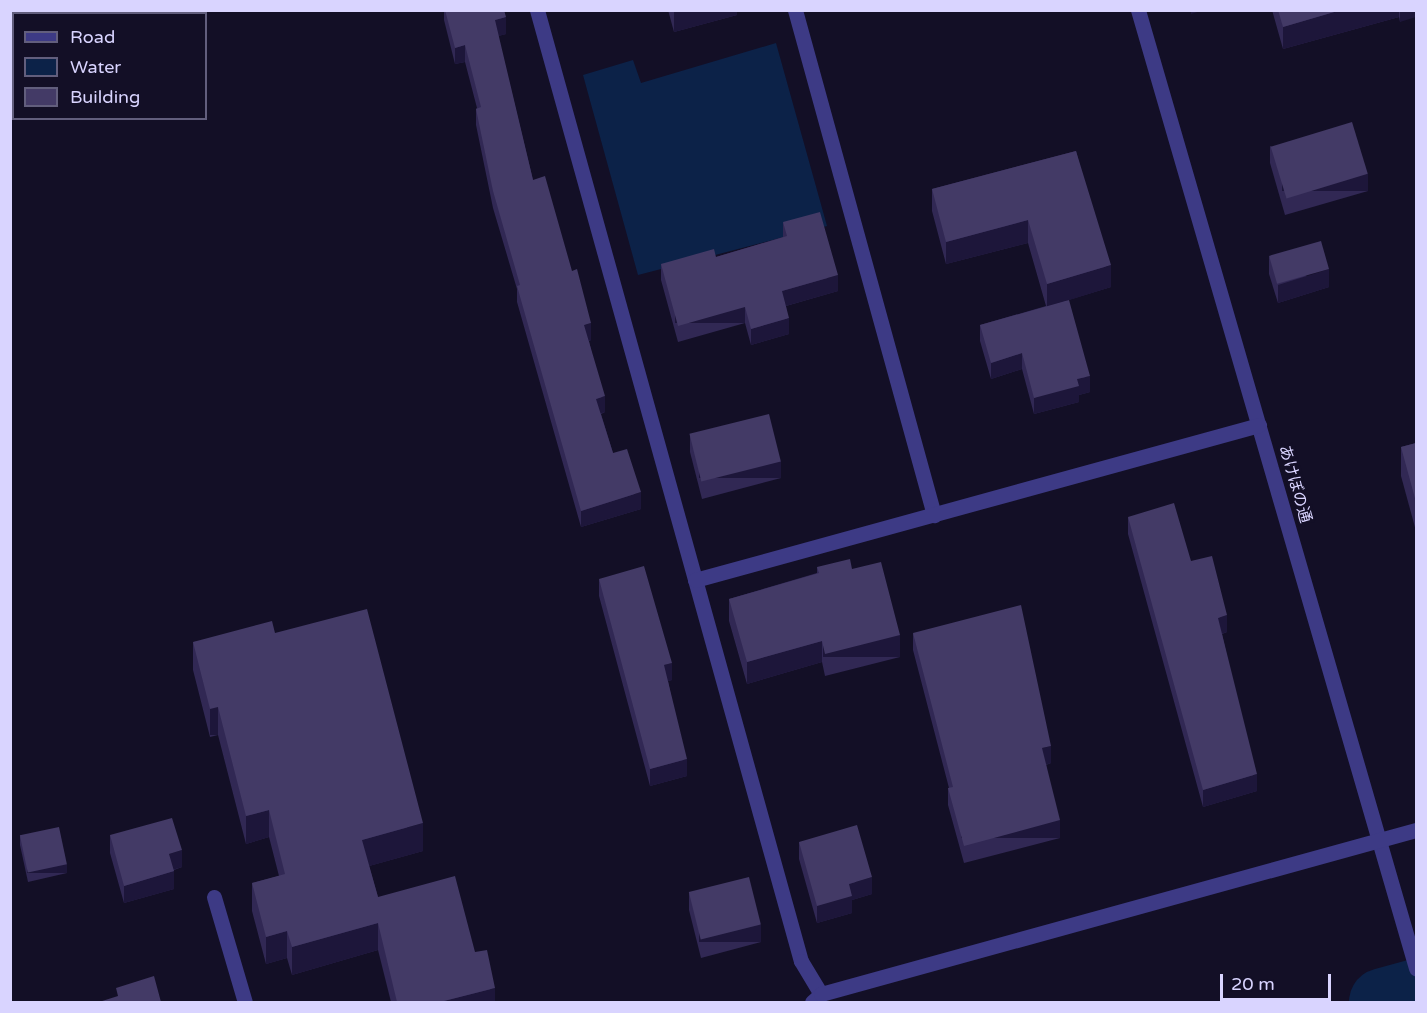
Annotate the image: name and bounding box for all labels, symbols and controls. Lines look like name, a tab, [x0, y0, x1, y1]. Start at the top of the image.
legend	[12, 12, 207, 120]
text: Road	[70, 26, 115, 48]
text: Water	[70, 56, 121, 78]
text: Building	[70, 86, 140, 108]
street label: あけぼの通	[1275, 443, 1315, 525]
scale bar	[1223, 962, 1334, 1000]
text: 20 m	[1231, 973, 1275, 995]

